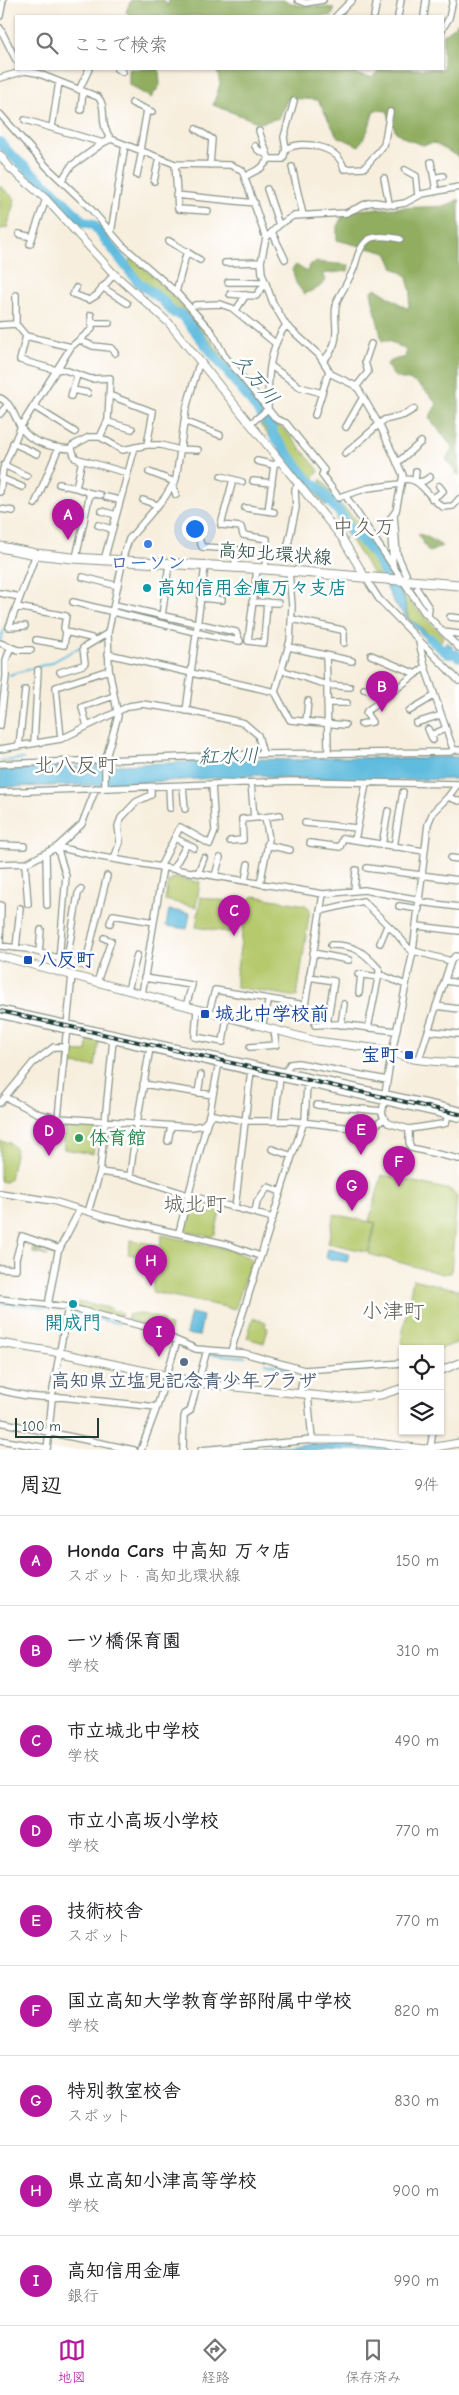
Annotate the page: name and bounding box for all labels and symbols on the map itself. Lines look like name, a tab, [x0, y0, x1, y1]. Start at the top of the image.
water label: 久万川	[228, 348, 284, 410]
pin: A	[52, 499, 84, 540]
district label: 中久万	[333, 515, 396, 539]
your location	[182, 516, 208, 542]
marker: ローソン	[142, 538, 154, 550]
street label: 高知北環状線	[217, 539, 333, 569]
place label: ローソン	[110, 552, 186, 574]
place label: 高知信用金庫万々支店	[157, 577, 347, 599]
marker: 高知信用金庫万々支店	[141, 582, 153, 594]
pin: B	[366, 671, 398, 712]
water label: 紅水川	[199, 744, 259, 768]
district label: 北八反町	[34, 753, 118, 777]
pin: C	[218, 895, 250, 936]
place label: 八反町	[38, 949, 95, 971]
marker: 八反町	[22, 954, 34, 966]
place label: 城北中学校前	[215, 1003, 329, 1025]
marker: 城北中学校前	[199, 1008, 211, 1020]
place label: 宝町	[361, 1044, 399, 1066]
marker: 宝町	[403, 1049, 415, 1061]
pin: E	[345, 1114, 377, 1155]
pin: D	[33, 1115, 65, 1156]
place label: 体育館	[89, 1127, 146, 1149]
marker: 体育館	[73, 1132, 85, 1144]
pin: F	[383, 1146, 415, 1187]
pin: G	[336, 1170, 368, 1211]
district label: 城北町	[164, 1192, 227, 1216]
pin: H	[135, 1245, 167, 1286]
marker: 開成門	[67, 1298, 79, 1310]
district label: 小津町	[362, 1299, 425, 1323]
place label: 開成門	[44, 1312, 102, 1334]
pin: I	[143, 1316, 175, 1357]
marker: 高知県立塩見記念青少年プラザ	[178, 1356, 190, 1368]
place label: 高知県立塩見記念青少年プラザ	[51, 1370, 317, 1392]
scale bar	[15, 1415, 99, 1438]

